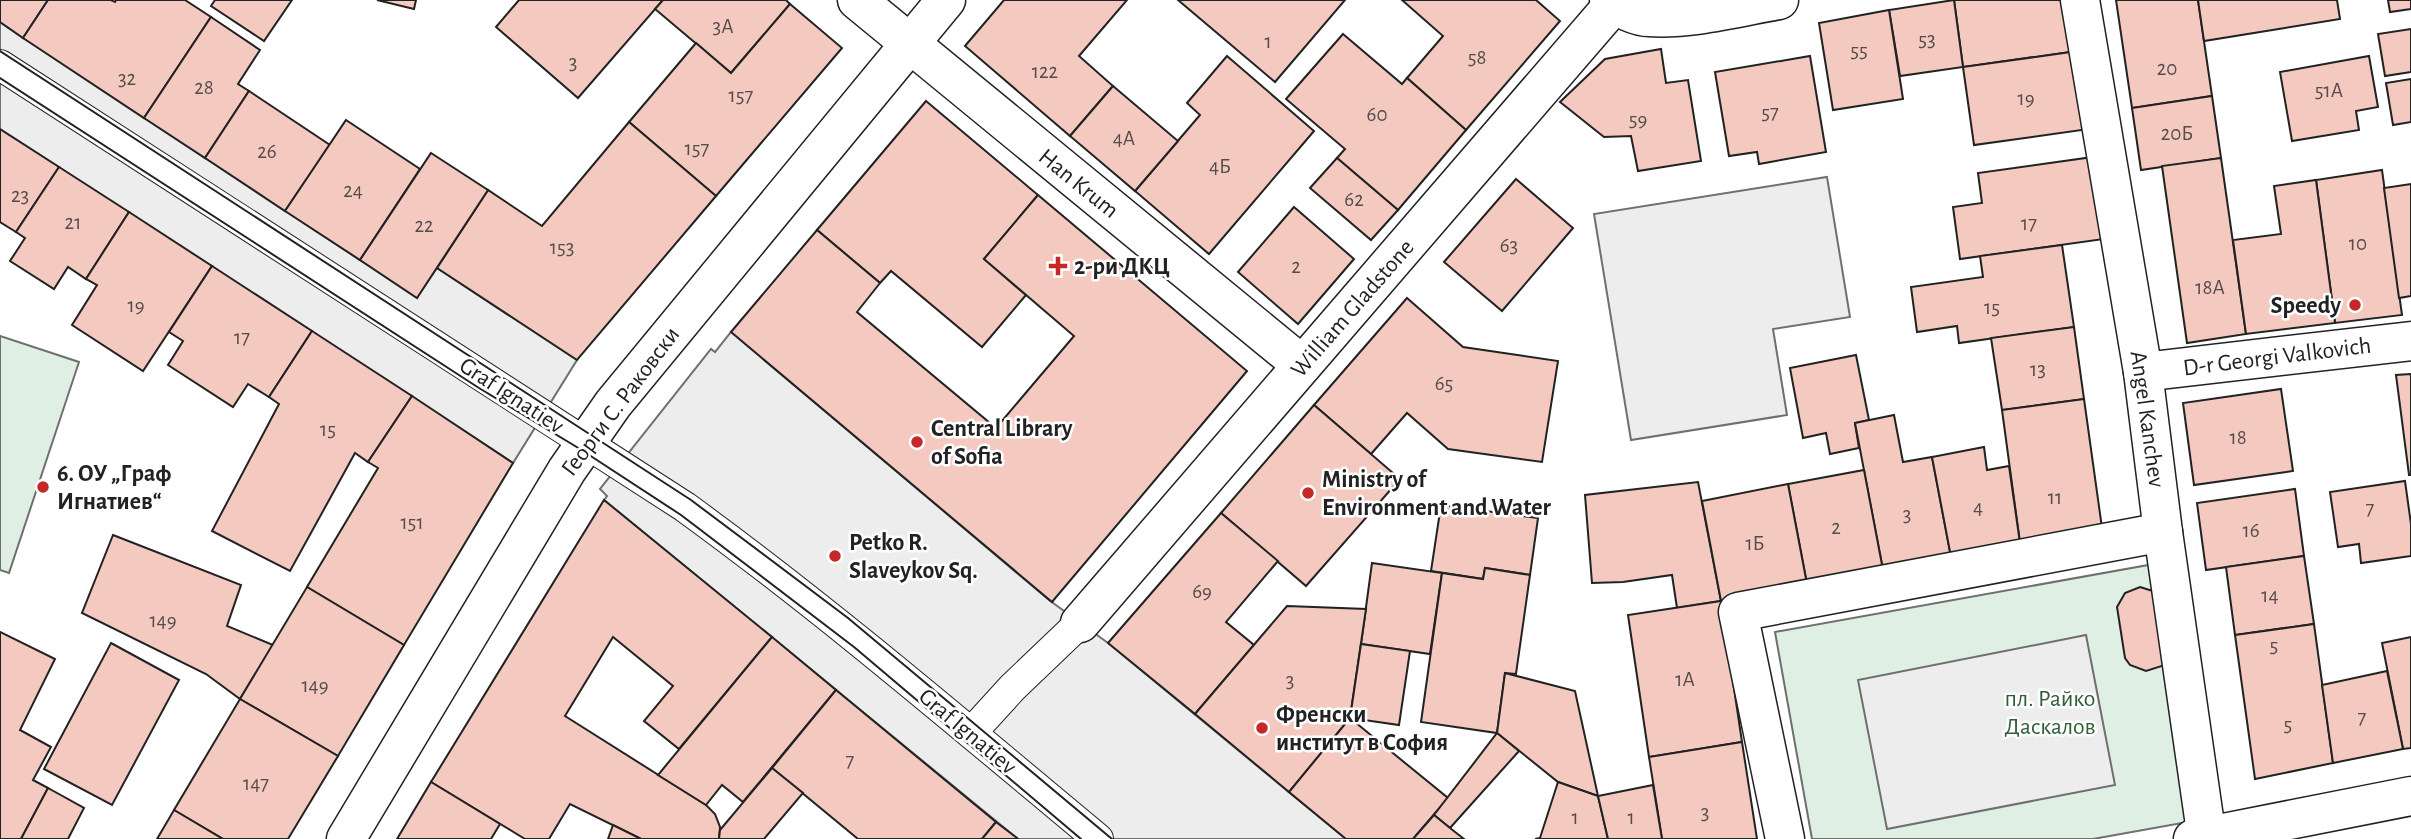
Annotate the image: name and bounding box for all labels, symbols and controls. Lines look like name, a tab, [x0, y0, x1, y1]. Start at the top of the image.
house number: 3А	[713, 16, 734, 37]
house number: 53	[1918, 29, 1936, 50]
house number: 1	[1264, 31, 1272, 52]
house number: 55	[1850, 40, 1868, 61]
house number: 58	[1468, 47, 1486, 68]
house number: 3	[569, 52, 577, 73]
house number: 20	[2157, 58, 2177, 79]
house number: 122	[1032, 61, 1058, 82]
house number: 32	[118, 68, 136, 89]
house number: 28	[194, 77, 214, 98]
house number: 51А	[2315, 80, 2343, 101]
house number: 157	[729, 85, 754, 106]
house number: 19	[2017, 88, 2035, 109]
house number: 57	[1761, 102, 1779, 123]
house number: 60	[1367, 104, 1387, 125]
house number: 59	[1629, 109, 1647, 130]
house number: 20Б	[2161, 123, 2193, 144]
house number: 4А	[1113, 128, 1135, 149]
house number: 157	[685, 138, 710, 159]
house number: 26	[257, 141, 277, 162]
street label: Han Krum	[1034, 145, 1123, 223]
house number: 4Б	[1209, 156, 1231, 177]
house number: 24	[343, 180, 363, 201]
house number: 23	[11, 185, 29, 206]
house number: 62	[1344, 189, 1364, 210]
house number: 21	[65, 212, 81, 233]
house number: 17	[2021, 213, 2037, 234]
house number: 22	[414, 215, 434, 236]
house number: 10	[2349, 233, 2367, 254]
street label: William Gladstone	[1287, 235, 1419, 382]
house number: 63	[1500, 235, 1518, 256]
house number: 153	[550, 237, 574, 258]
place label: 2-ри ДКЦ	[1074, 255, 1170, 279]
marker: 2-ри ДКЦ	[1048, 256, 1068, 276]
house number: 2	[1291, 256, 1301, 277]
house number: 18А	[2195, 277, 2225, 298]
place label: Speedy	[2271, 294, 2341, 318]
house number: 19	[127, 295, 145, 316]
house number: 15	[1984, 297, 2000, 318]
marker: Speedy	[2347, 297, 2363, 313]
street label: Георги С. Раковски	[557, 323, 684, 481]
house number: 17	[234, 327, 250, 348]
street label: D-r Georgi Valkovich	[2182, 334, 2373, 380]
street label: Angel Kanchev	[2126, 349, 2168, 489]
street label: Graf Ignatiev	[455, 353, 568, 438]
house number: 13	[2030, 359, 2046, 380]
house number: 65	[1435, 373, 1453, 394]
place label: Central Library of Sofia	[931, 417, 1073, 469]
house number: 15	[320, 419, 336, 440]
house number: 18	[2229, 427, 2247, 448]
marker: Central Library of Sofia	[909, 434, 925, 450]
place label: 6. ОУ „Граф Игнатиев“	[57, 462, 171, 514]
place label: Ministry of Environment and Water	[1322, 468, 1551, 520]
marker: 6. ОУ „Граф Игнатиев“	[35, 479, 51, 495]
marker: Ministry of Environment and Water	[1300, 485, 1316, 501]
house number: 11	[2048, 487, 2062, 508]
house number: 4	[1973, 497, 1983, 518]
house number: 7	[2366, 498, 2375, 519]
house number: 3	[1903, 504, 1911, 525]
house number: 151	[400, 512, 424, 533]
house number: 2	[1831, 517, 1841, 538]
house number: 16	[2242, 520, 2260, 541]
place label: Petko R. Slaveykov Sq.	[849, 531, 978, 583]
house number: 1Б	[1745, 533, 1765, 554]
marker: Petko R. Slaveykov Sq.	[827, 548, 843, 564]
house number: 69	[1192, 581, 1212, 602]
house number: 14	[2261, 585, 2279, 606]
house number: 149	[149, 610, 177, 631]
house number: 5	[2270, 635, 2278, 656]
house number: 1А	[1675, 669, 1695, 690]
house number: 3	[1286, 670, 1294, 691]
house number: 149	[301, 675, 329, 696]
street label: Graf Ignatiev	[914, 684, 1021, 779]
park label: пл. Райко Даскалов	[2004, 687, 2096, 739]
place label: Френски институт в София	[1276, 703, 1448, 755]
house number: 7	[2358, 707, 2367, 728]
house number: 5	[2284, 714, 2292, 735]
marker: Френски институт в София	[1254, 720, 1270, 736]
house number: 7	[846, 750, 855, 771]
house number: 147	[243, 773, 269, 794]
house number: 3	[1701, 802, 1709, 823]
house number: 1	[1571, 807, 1579, 828]
house number: 1	[1627, 807, 1635, 828]

